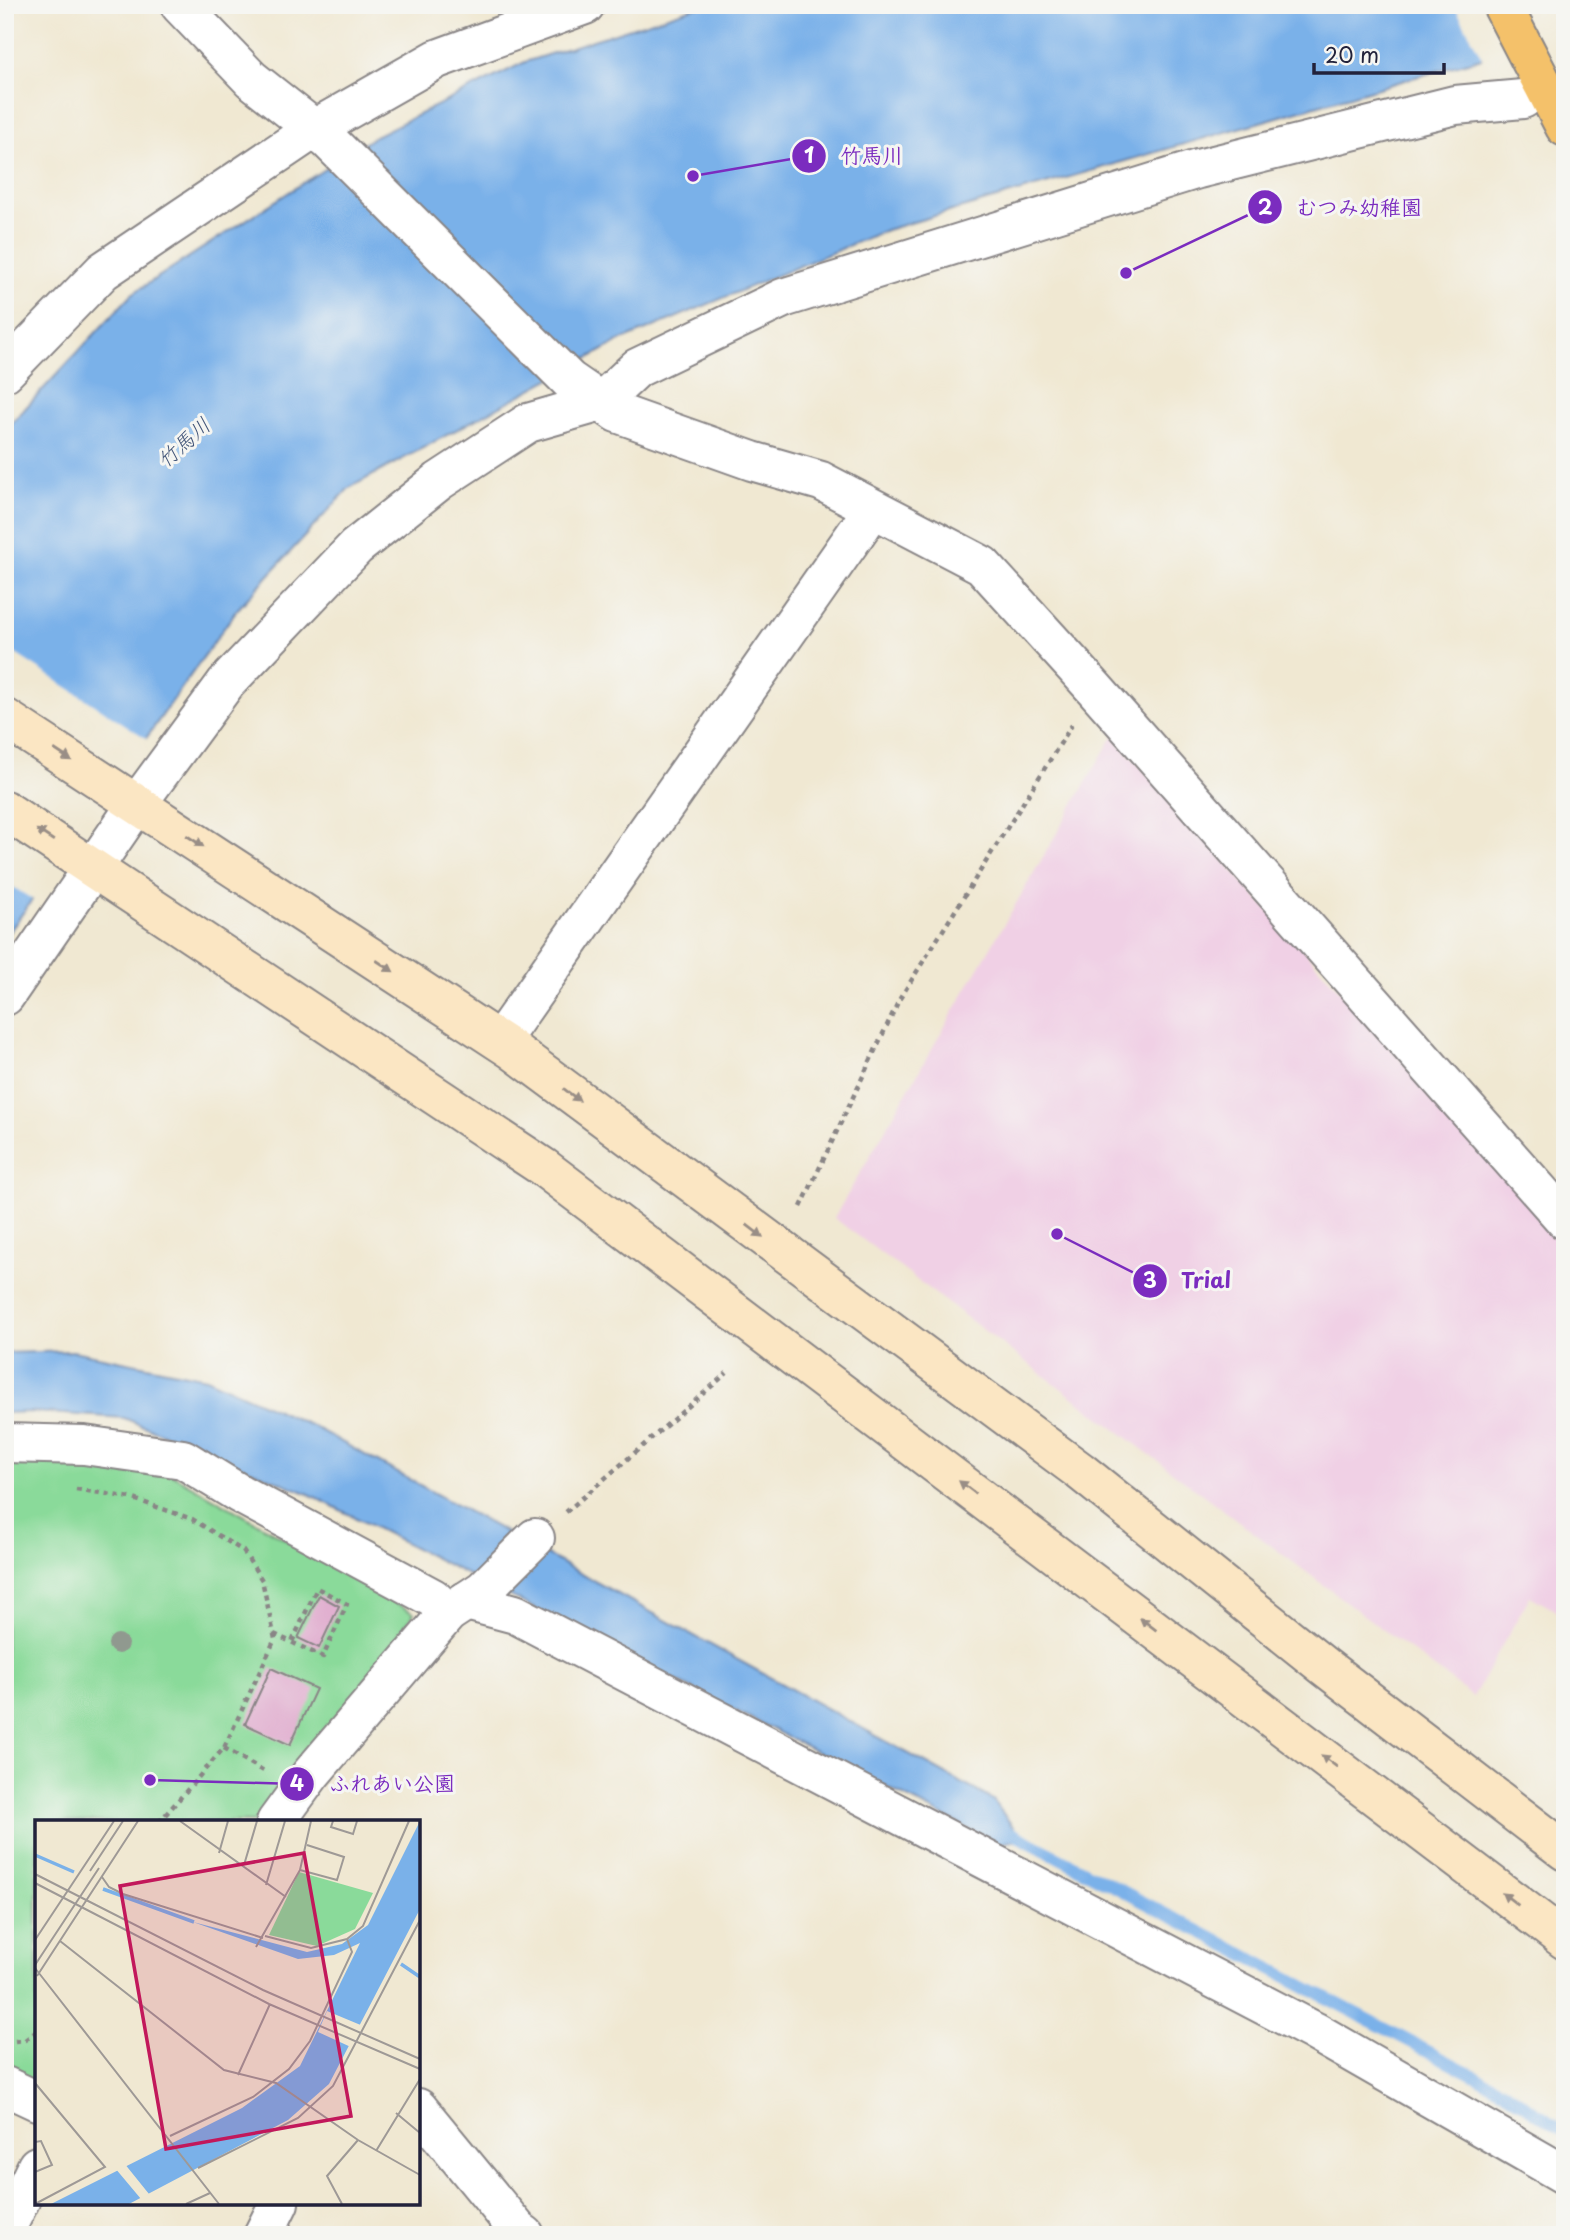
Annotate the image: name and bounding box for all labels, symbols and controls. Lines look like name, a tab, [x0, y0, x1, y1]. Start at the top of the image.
scale bar	[1314, 32, 1444, 76]
text: 20 m	[1325, 38, 1379, 70]
callout: 竹馬川	[792, 135, 918, 177]
text: 1	[804, 138, 814, 170]
text: 竹馬川	[841, 138, 904, 170]
callout: むつみ幼稚園	[1247, 186, 1436, 228]
text: 2	[1258, 190, 1273, 222]
text: むつみ幼稚園	[1296, 190, 1422, 222]
water label: 竹馬川	[149, 409, 217, 474]
one-way arrow	[53, 748, 72, 761]
one-way arrow	[35, 829, 54, 842]
one-way arrow	[185, 834, 204, 847]
one-way arrow	[376, 959, 394, 973]
one-way arrow	[563, 1087, 581, 1101]
one-way arrow	[745, 1223, 763, 1238]
callout: Trial	[1132, 1260, 1245, 1302]
text: 3	[1143, 1263, 1157, 1295]
text: Trial	[1181, 1263, 1231, 1295]
one-way arrow	[958, 1479, 976, 1494]
one-way arrow	[1139, 1617, 1157, 1631]
one-way arrow	[1320, 1755, 1338, 1769]
callout: ふれあい公園	[280, 1763, 469, 1805]
text: 4	[290, 1766, 304, 1798]
text: ふれあい公園	[329, 1766, 455, 1798]
inset map	[35, 1820, 420, 2205]
one-way arrow	[1501, 1892, 1520, 1906]

